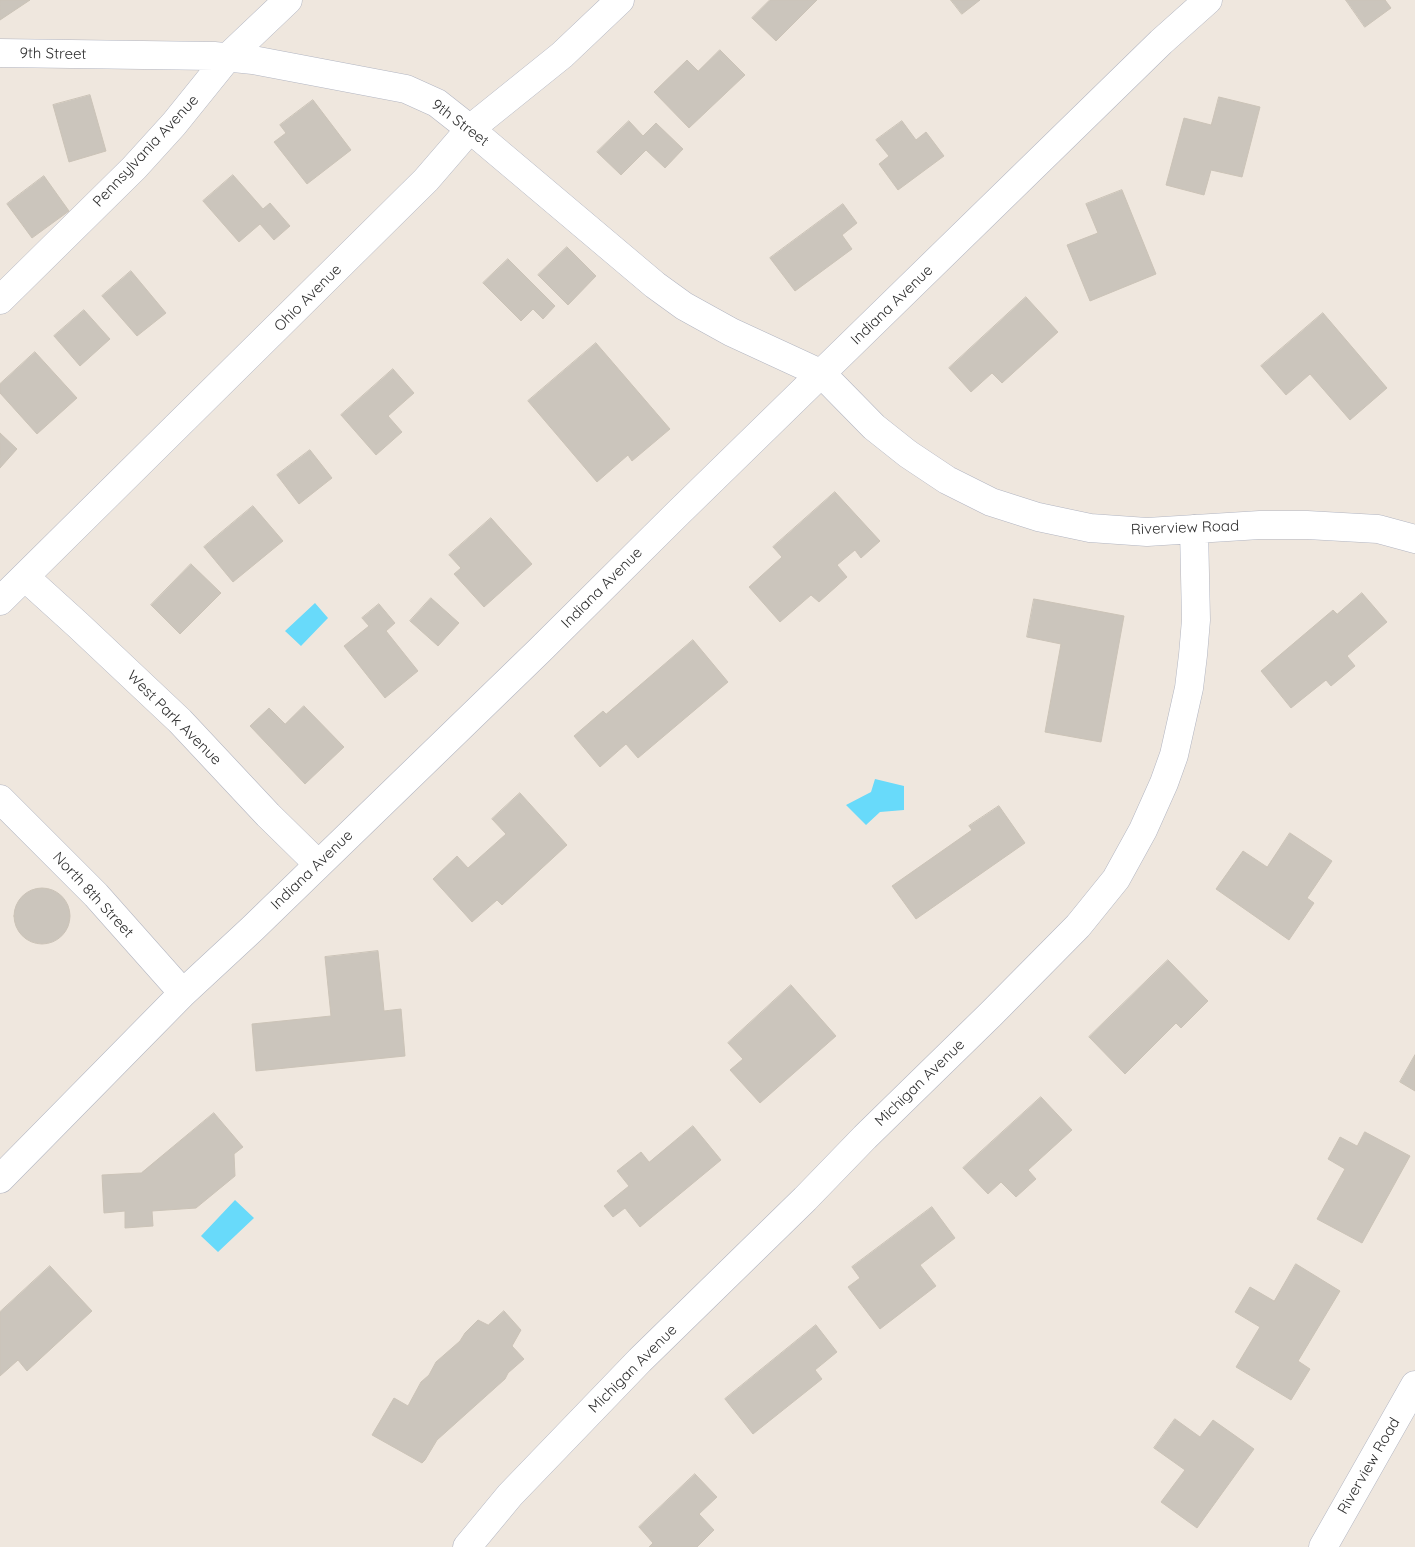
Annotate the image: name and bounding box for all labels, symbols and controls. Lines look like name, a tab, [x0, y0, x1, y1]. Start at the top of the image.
street label: 9th Street	[19, 44, 87, 64]
street label: Pennsylvania Avenue	[89, 91, 203, 211]
street label: 9th Street	[428, 96, 492, 150]
street label: Ohio Avenue	[271, 261, 345, 335]
street label: Indiana Avenue	[847, 261, 937, 349]
street label: Riverview Road	[1131, 517, 1239, 539]
street label: Indiana Avenue	[558, 544, 646, 632]
street label: West Park Avenue	[123, 667, 225, 769]
street label: Indiana Avenue	[267, 826, 357, 914]
street label: North 8th Street	[49, 849, 137, 941]
street label: Michigan Avenue	[871, 1036, 969, 1130]
street label: Michigan Avenue	[585, 1321, 681, 1417]
street label: Riverview Road	[1334, 1415, 1404, 1517]

